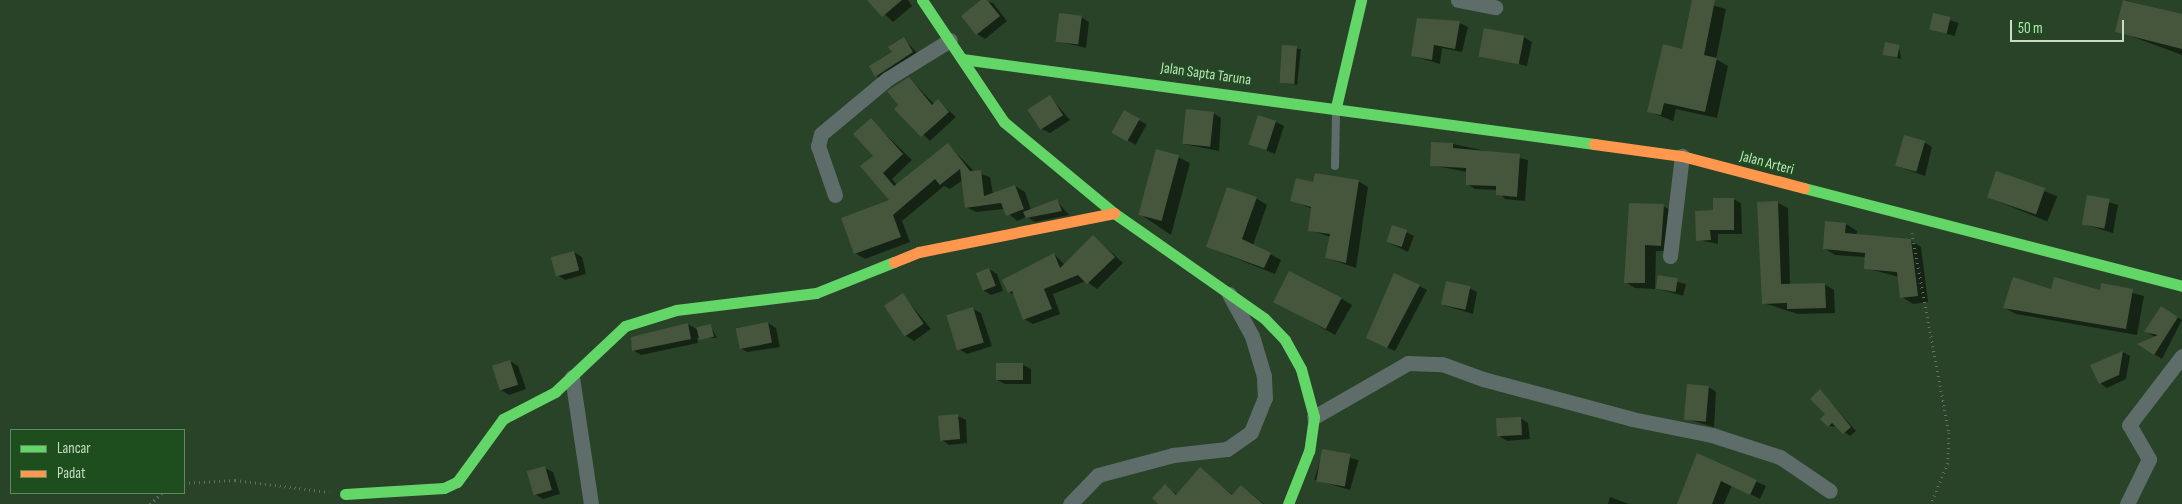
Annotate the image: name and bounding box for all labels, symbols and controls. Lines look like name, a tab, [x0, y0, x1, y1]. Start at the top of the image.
scale bar	[2012, 10, 2126, 42]
text: 50 m	[2018, 19, 2043, 38]
street label: Jalan Sapta Taruna	[1160, 59, 1252, 89]
street label: Jalan Arteri	[1738, 147, 1796, 179]
legend	[10, 429, 185, 494]
text: Lancar	[57, 439, 91, 458]
text: Padat	[57, 464, 86, 483]

